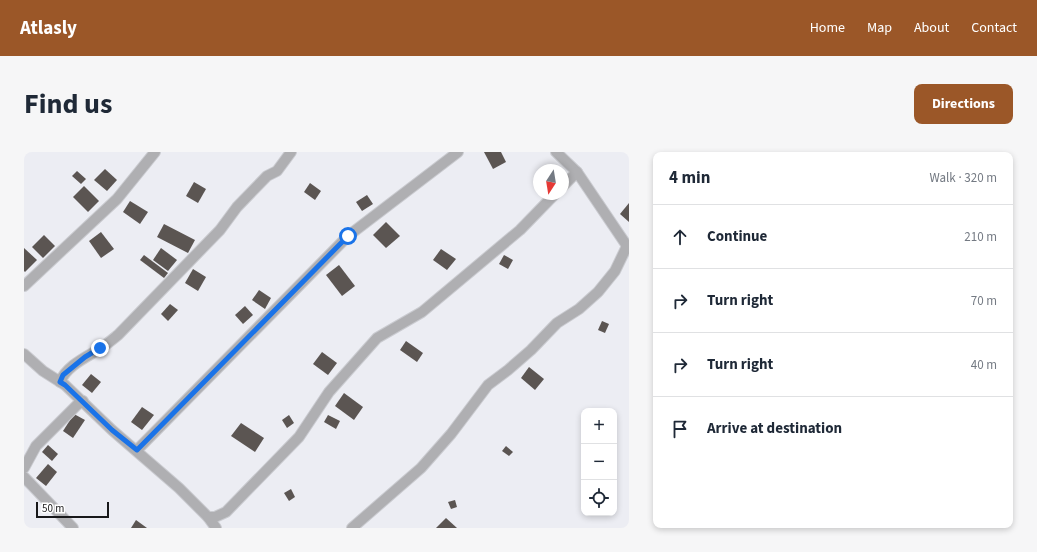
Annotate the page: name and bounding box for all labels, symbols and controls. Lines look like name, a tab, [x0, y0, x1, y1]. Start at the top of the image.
text: Atlasly	[20, 15, 77, 42]
text: Home	[810, 18, 845, 38]
text: Map	[867, 18, 892, 38]
text: About	[914, 18, 949, 38]
text: Contact	[971, 18, 1017, 38]
text: Find us	[24, 84, 112, 124]
button: Directions	[914, 84, 1013, 124]
north arrow	[533, 164, 569, 200]
text: 4 min	[669, 166, 710, 190]
text: Walk · 320 m	[929, 169, 997, 187]
icon: ahead	[669, 226, 691, 248]
text: Continue	[707, 226, 767, 247]
route start	[339, 227, 357, 245]
text: 210 m	[964, 228, 997, 246]
icon: right	[669, 290, 691, 312]
text: Turn right	[707, 290, 773, 311]
text: 70 m	[971, 292, 997, 310]
route end	[91, 339, 109, 357]
icon: right	[669, 354, 691, 376]
text: Turn right	[707, 354, 773, 375]
text: 40 m	[971, 356, 997, 374]
map controls	[581, 408, 617, 516]
button: +	[581, 408, 617, 444]
icon: arrive	[669, 418, 691, 440]
text: Arrive at destination	[707, 418, 842, 439]
button: −	[581, 444, 617, 480]
button: locate	[581, 480, 617, 516]
scale bar	[36, 500, 109, 519]
text: 50 m	[42, 501, 64, 516]

